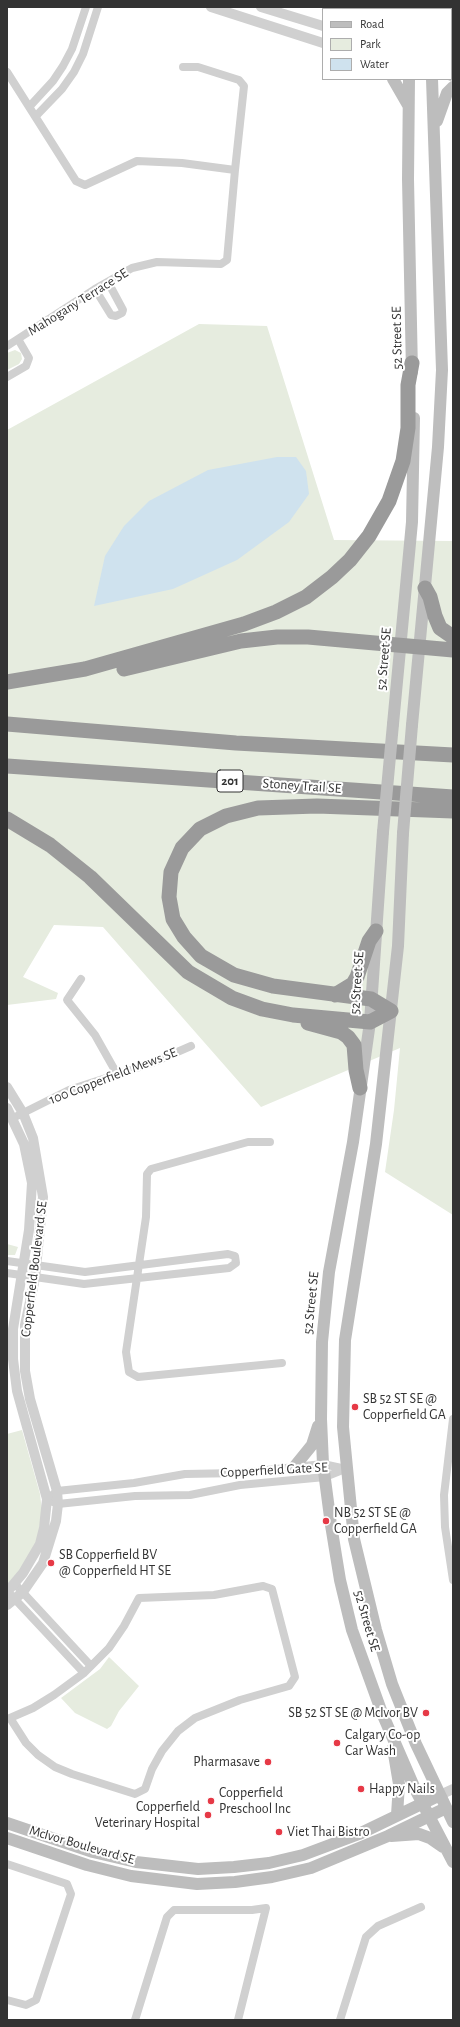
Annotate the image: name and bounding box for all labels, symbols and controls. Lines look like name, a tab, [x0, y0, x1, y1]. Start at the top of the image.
legend	[322, 8, 452, 80]
text: Road	[360, 18, 384, 30]
text: Park	[360, 38, 381, 50]
text: Water	[360, 58, 389, 70]
street label: Mahogany Terrace SE	[25, 264, 131, 340]
street label: 52 Street SE	[388, 306, 406, 370]
street label: 52 Street SE	[373, 627, 395, 691]
road number: 201	[217, 770, 243, 792]
street label: Stoney Trail SE	[262, 775, 342, 797]
street label: 52 Street SE	[346, 951, 368, 1015]
street label: 100 Copperfield Mews SE	[47, 1044, 179, 1108]
street label: Copperfield Boulevard SE	[17, 1200, 51, 1338]
street label: 52 Street SE	[299, 1271, 323, 1335]
place label: SB 52 ST SE @ Copperfield GA	[363, 1391, 446, 1424]
marker: SB 52 ST SE @ Copperfield GA	[350, 1402, 360, 1412]
street label: Copperfield Gate SE	[220, 1459, 328, 1481]
place label: NB 52 ST SE @ Copperfield GA	[334, 1505, 417, 1538]
marker: NB 52 ST SE @ Copperfield GA	[321, 1516, 331, 1526]
place label: SB Copperfield BV @ Copperfield HT SE	[59, 1547, 171, 1580]
marker: SB Copperfield BV @ Copperfield HT SE	[46, 1558, 56, 1568]
street label: 52 Street SE	[350, 1588, 384, 1654]
place label: SB 52 ST SE @ McIvor BV	[288, 1705, 418, 1721]
marker: SB 52 ST SE @ McIvor BV	[421, 1708, 431, 1718]
place label: Calgary Co-op Car Wash	[345, 1727, 420, 1760]
marker: Calgary Co-op Car Wash	[332, 1738, 342, 1748]
place label: Pharmasave	[193, 1754, 260, 1770]
marker: Pharmasave	[263, 1757, 273, 1767]
place label: Happy Nails	[369, 1781, 435, 1797]
marker: Happy Nails	[356, 1784, 366, 1794]
place label: Copperfield Preschool Inc	[219, 1785, 291, 1818]
marker: Copperfield Preschool Inc	[206, 1796, 216, 1806]
place label: Copperfield Veterinary Hospital	[95, 1799, 200, 1832]
marker: Copperfield Veterinary Hospital	[203, 1810, 213, 1820]
street label: McIvor Boulevard SE	[27, 1822, 137, 1868]
place label: Viet Thai Bistro	[287, 1824, 370, 1840]
marker: Viet Thai Bistro	[274, 1827, 284, 1837]

